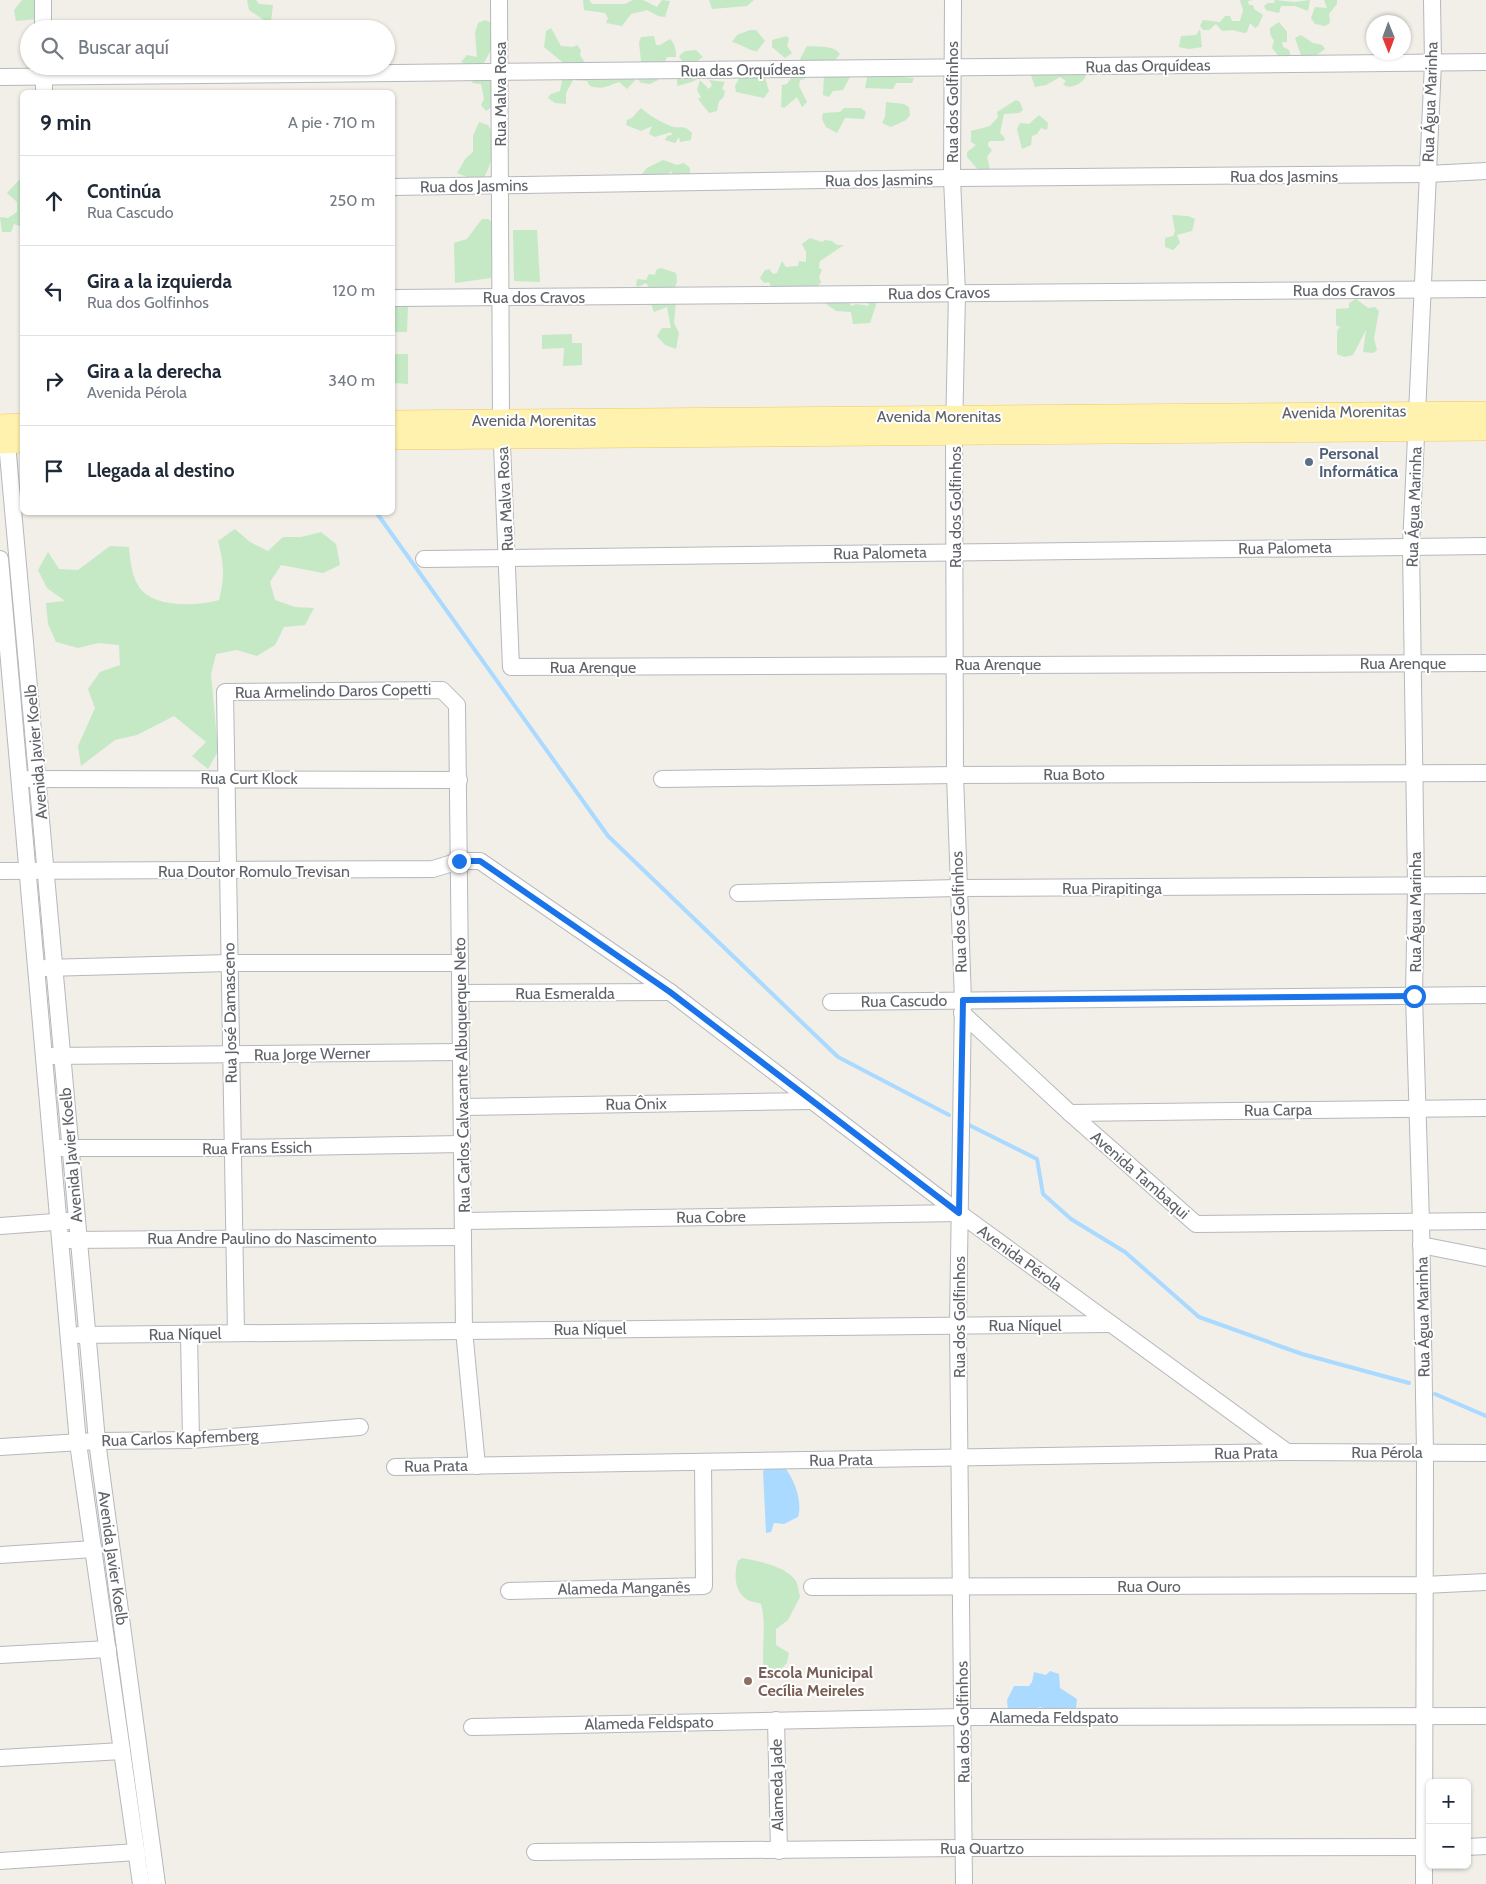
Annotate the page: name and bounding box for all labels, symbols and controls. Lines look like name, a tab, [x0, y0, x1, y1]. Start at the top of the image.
north arrow	[1366, 15, 1411, 60]
search box	[20, 20, 395, 75]
icon: search	[38, 34, 66, 62]
text: Buscar aquí	[78, 36, 169, 59]
street label: Rua Malva Rosa	[491, 41, 510, 146]
street label: Rua dos Golfinhos	[943, 41, 962, 163]
street label: Rua Água Marinha	[1418, 41, 1442, 163]
street label: Rua das Orquídeas	[1085, 55, 1211, 77]
street label: Rua das Orquídeas	[680, 59, 806, 81]
text: 9 min	[40, 110, 91, 135]
text: A pie · 710 m	[288, 113, 375, 132]
street label: Rua dos Jasmins	[1230, 167, 1338, 186]
street label: Rua dos Jasmins	[825, 170, 934, 190]
street label: Rua dos Jasmins	[420, 176, 529, 196]
text: Continúa	[87, 180, 161, 203]
icon: ahead	[40, 187, 68, 215]
text: 250 m	[329, 191, 375, 210]
text: Rua Cascudo	[87, 203, 174, 222]
text: Gira a la izquierda	[87, 270, 232, 293]
icon: left	[40, 277, 68, 305]
text: 120 m	[333, 281, 375, 300]
street label: Rua dos Cravos	[1293, 281, 1395, 300]
street label: Rua dos Cravos	[888, 283, 991, 303]
street label: Rua dos Cravos	[483, 288, 585, 307]
text: Rua dos Golfinhos	[87, 293, 209, 312]
text: Gira a la derecha	[87, 360, 222, 383]
icon: right	[40, 367, 68, 395]
text: 340 m	[328, 371, 375, 390]
text: Avenida Pérola	[87, 383, 187, 402]
street label: Avenida Morenitas	[1282, 401, 1407, 423]
street label: Avenida Morenitas	[877, 407, 1002, 426]
street label: Avenida Morenitas	[472, 411, 597, 430]
place label: Personal Informática	[1319, 444, 1398, 481]
street label: Rua Malva Rosa	[493, 446, 517, 552]
street label: Rua dos Golfinhos	[946, 446, 965, 568]
street label: Rua Água Marinha	[1402, 446, 1426, 568]
marker: Personal Informática	[1303, 456, 1315, 468]
icon: arrive	[40, 457, 68, 485]
text: Llegada al destino	[87, 459, 234, 482]
street label: Rua Palometa	[1238, 538, 1332, 558]
street label: Rua Palometa	[833, 543, 927, 563]
street label: Rua Arenque	[1360, 654, 1446, 673]
street label: Rua Arenque	[955, 655, 1041, 674]
street label: Rua Arenque	[550, 658, 636, 677]
street label: Rua Armelindo Daros Copetti	[235, 680, 431, 702]
street label: Avenida Javier Koelb	[21, 684, 51, 820]
street label: Rua Boto	[1043, 765, 1105, 784]
street label: Rua Curt Klock	[200, 769, 298, 788]
route end	[448, 850, 471, 873]
street label: Rua dos Golfinhos	[947, 850, 971, 973]
street label: Rua Água Marinha	[1406, 851, 1425, 972]
street label: Rua Doutor Romulo Trevisan	[158, 862, 350, 881]
street label: Rua Pirapitinga	[1062, 879, 1162, 898]
street label: Rua Carlos Calvacante Albuquerque Neto	[450, 937, 474, 1213]
street label: Rua José Damasceno	[219, 942, 241, 1084]
street label: Rua Esmeralda	[515, 984, 615, 1003]
route start	[1403, 985, 1426, 1008]
street label: Rua Cascudo	[861, 991, 948, 1011]
street label: Rua Jorge Werner	[254, 1043, 371, 1065]
street label: Avenida Javier Koelb	[56, 1087, 86, 1223]
street label: Rua Ônix	[605, 1094, 667, 1114]
street label: Rua Carpa	[1244, 1100, 1313, 1120]
street label: Avenida Tambaqui	[1087, 1127, 1193, 1223]
street label: Rua Frans Essich	[202, 1138, 312, 1158]
street label: Rua Cobre	[676, 1207, 746, 1227]
street label: Avenida Pérola	[974, 1221, 1066, 1295]
street label: Rua Andre Paulino do Nascimento	[147, 1229, 377, 1248]
street label: Rua dos Golfinhos	[950, 1256, 969, 1378]
street label: Rua Água Marinha	[1412, 1256, 1434, 1378]
street label: Rua Níquel	[989, 1316, 1062, 1335]
street label: Rua Níquel	[553, 1319, 627, 1339]
street label: Rua Níquel	[148, 1324, 222, 1344]
street label: Rua Carlos Kapfemberg	[101, 1426, 260, 1450]
street label: Rua Prata	[1214, 1443, 1278, 1463]
street label: Rua Pérola	[1351, 1443, 1423, 1462]
street label: Rua Prata	[809, 1450, 873, 1470]
street label: Rua Prata	[404, 1456, 468, 1476]
street label: Avenida Javier Koelb	[94, 1490, 132, 1626]
street label: Alameda Manganês	[558, 1577, 691, 1599]
street label: Rua Ouro	[1117, 1577, 1181, 1596]
street label: Rua dos Golfinhos	[952, 1660, 974, 1783]
place label: Escola Municipal Cecília Meireles	[758, 1663, 873, 1700]
marker: Escola Municipal Cecília Meireles	[742, 1675, 754, 1687]
street label: Alameda Feldspato	[989, 1708, 1119, 1727]
street label: Alameda Feldspato	[584, 1712, 714, 1734]
street label: Alameda Jade	[767, 1739, 787, 1831]
map controls	[1426, 1779, 1471, 1869]
button: +	[1426, 1779, 1471, 1824]
button: −	[1426, 1824, 1471, 1869]
street label: Rua Quartzo	[940, 1839, 1024, 1858]

